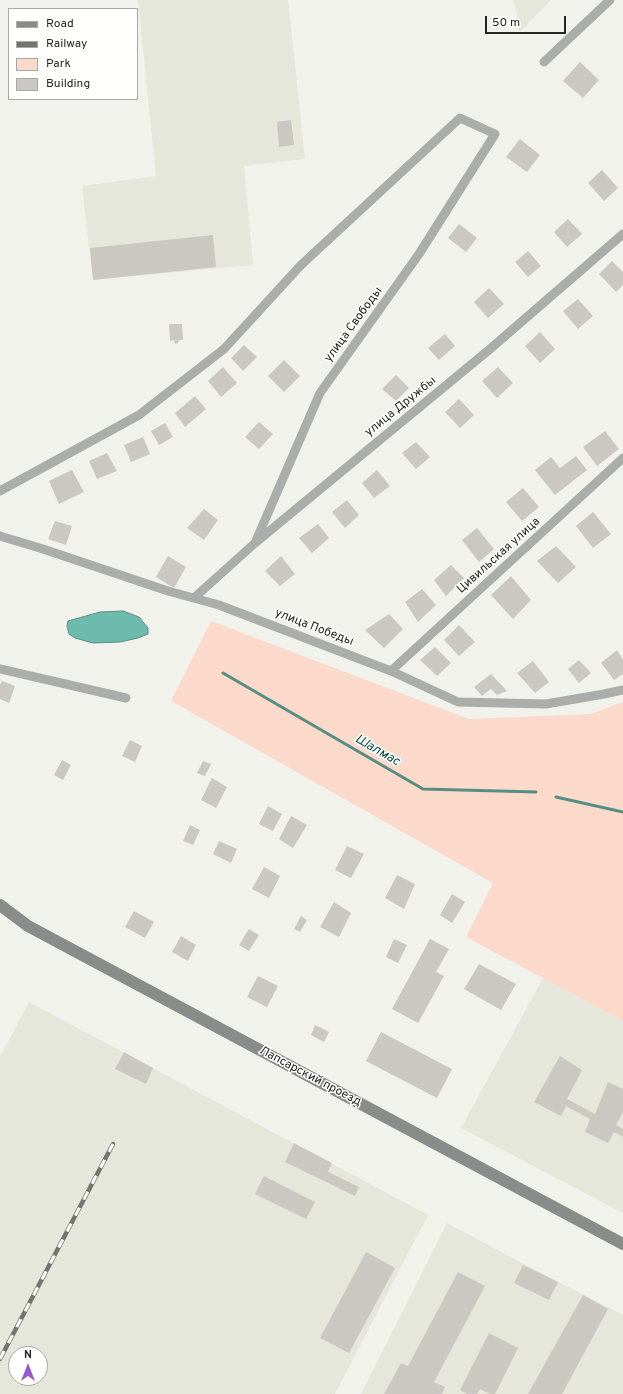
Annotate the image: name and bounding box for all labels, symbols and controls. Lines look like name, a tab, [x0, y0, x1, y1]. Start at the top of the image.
legend	[8, 8, 138, 100]
scale bar	[487, 8, 568, 34]
text: 50 m	[492, 15, 520, 31]
text: Road	[46, 16, 74, 32]
text: Railway	[46, 36, 87, 52]
text: Park	[46, 56, 71, 72]
text: Building	[46, 76, 90, 92]
street label: улица Свободы	[322, 285, 386, 365]
street label: улица Дружбы	[363, 374, 439, 440]
street label: Цивильская улица	[455, 515, 543, 597]
street label: улица Победы	[273, 606, 355, 650]
water label: Шалмас	[352, 732, 402, 770]
street label: Лапсарский проезд	[257, 1044, 363, 1110]
north arrow	[8, 1346, 48, 1386]
text: N	[24, 1348, 32, 1362]

